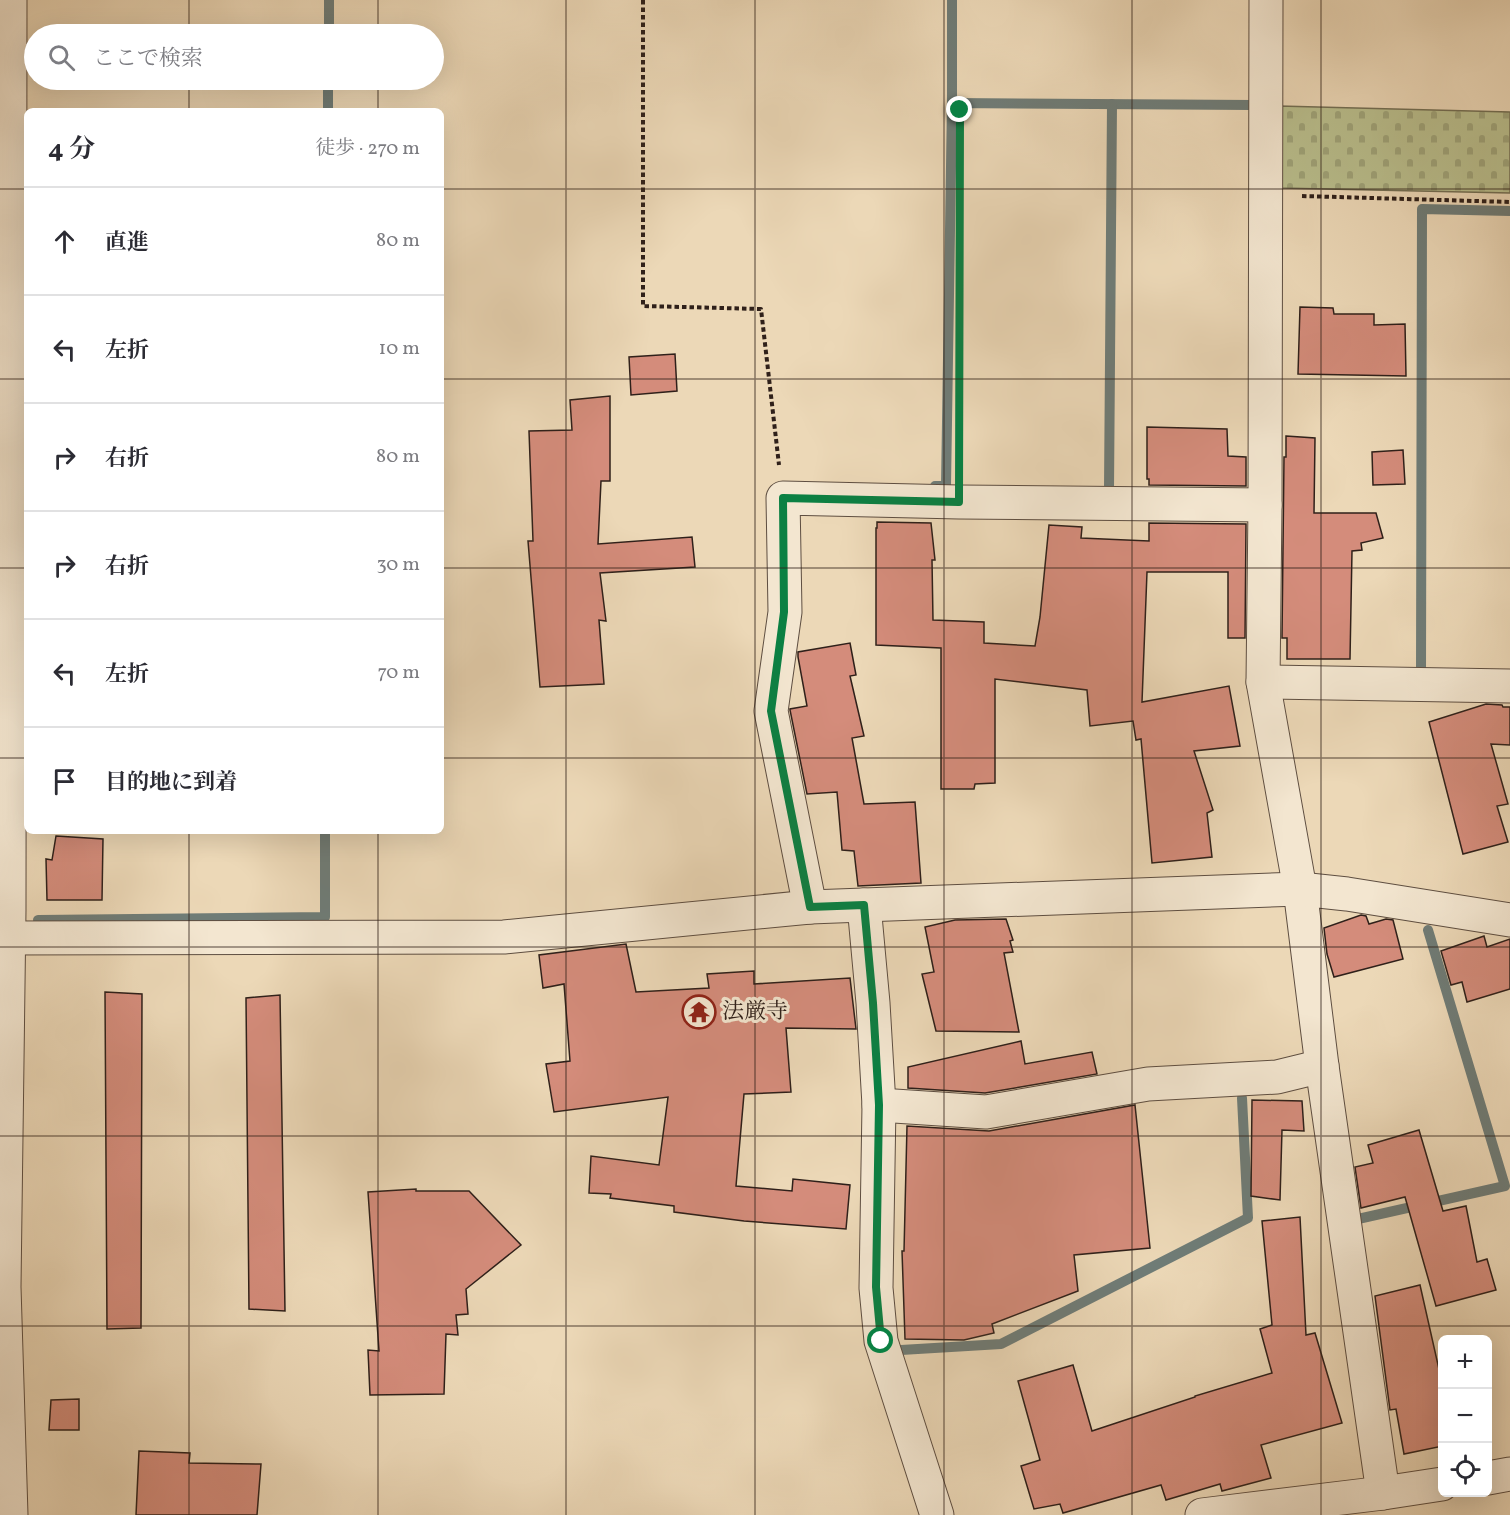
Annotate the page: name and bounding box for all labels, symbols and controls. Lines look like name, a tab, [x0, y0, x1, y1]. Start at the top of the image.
search box	[24, 24, 444, 90]
icon: search	[45, 41, 78, 74]
text: ここで検索	[93, 44, 203, 75]
route end	[946, 96, 972, 122]
text: 4 分	[48, 132, 95, 168]
text: 徒歩 · 270 m	[315, 135, 420, 163]
icon: ahead	[48, 225, 81, 258]
text: 80 m	[376, 227, 420, 255]
text: 直進	[105, 228, 149, 259]
icon: left	[48, 333, 81, 366]
text: 10 m	[379, 335, 420, 363]
text: 左折	[105, 336, 149, 367]
icon: right	[48, 441, 81, 474]
text: 80 m	[376, 443, 420, 471]
text: 右折	[105, 444, 149, 475]
icon: right	[48, 549, 81, 582]
text: 30 m	[376, 551, 420, 579]
text: 右折	[105, 552, 149, 583]
icon: left	[48, 657, 81, 690]
text: 70 m	[377, 659, 420, 687]
text: 左折	[105, 660, 149, 691]
icon: arrive	[48, 765, 81, 798]
text: 目的地に到着	[105, 768, 237, 799]
temple icon: 法厳寺	[681, 994, 717, 1030]
place label: 法厳寺	[722, 997, 788, 1028]
route start	[867, 1327, 893, 1353]
map controls	[1438, 1335, 1492, 1497]
button: +	[1438, 1335, 1492, 1389]
button: −	[1438, 1389, 1492, 1443]
button: locate	[1438, 1443, 1492, 1497]

